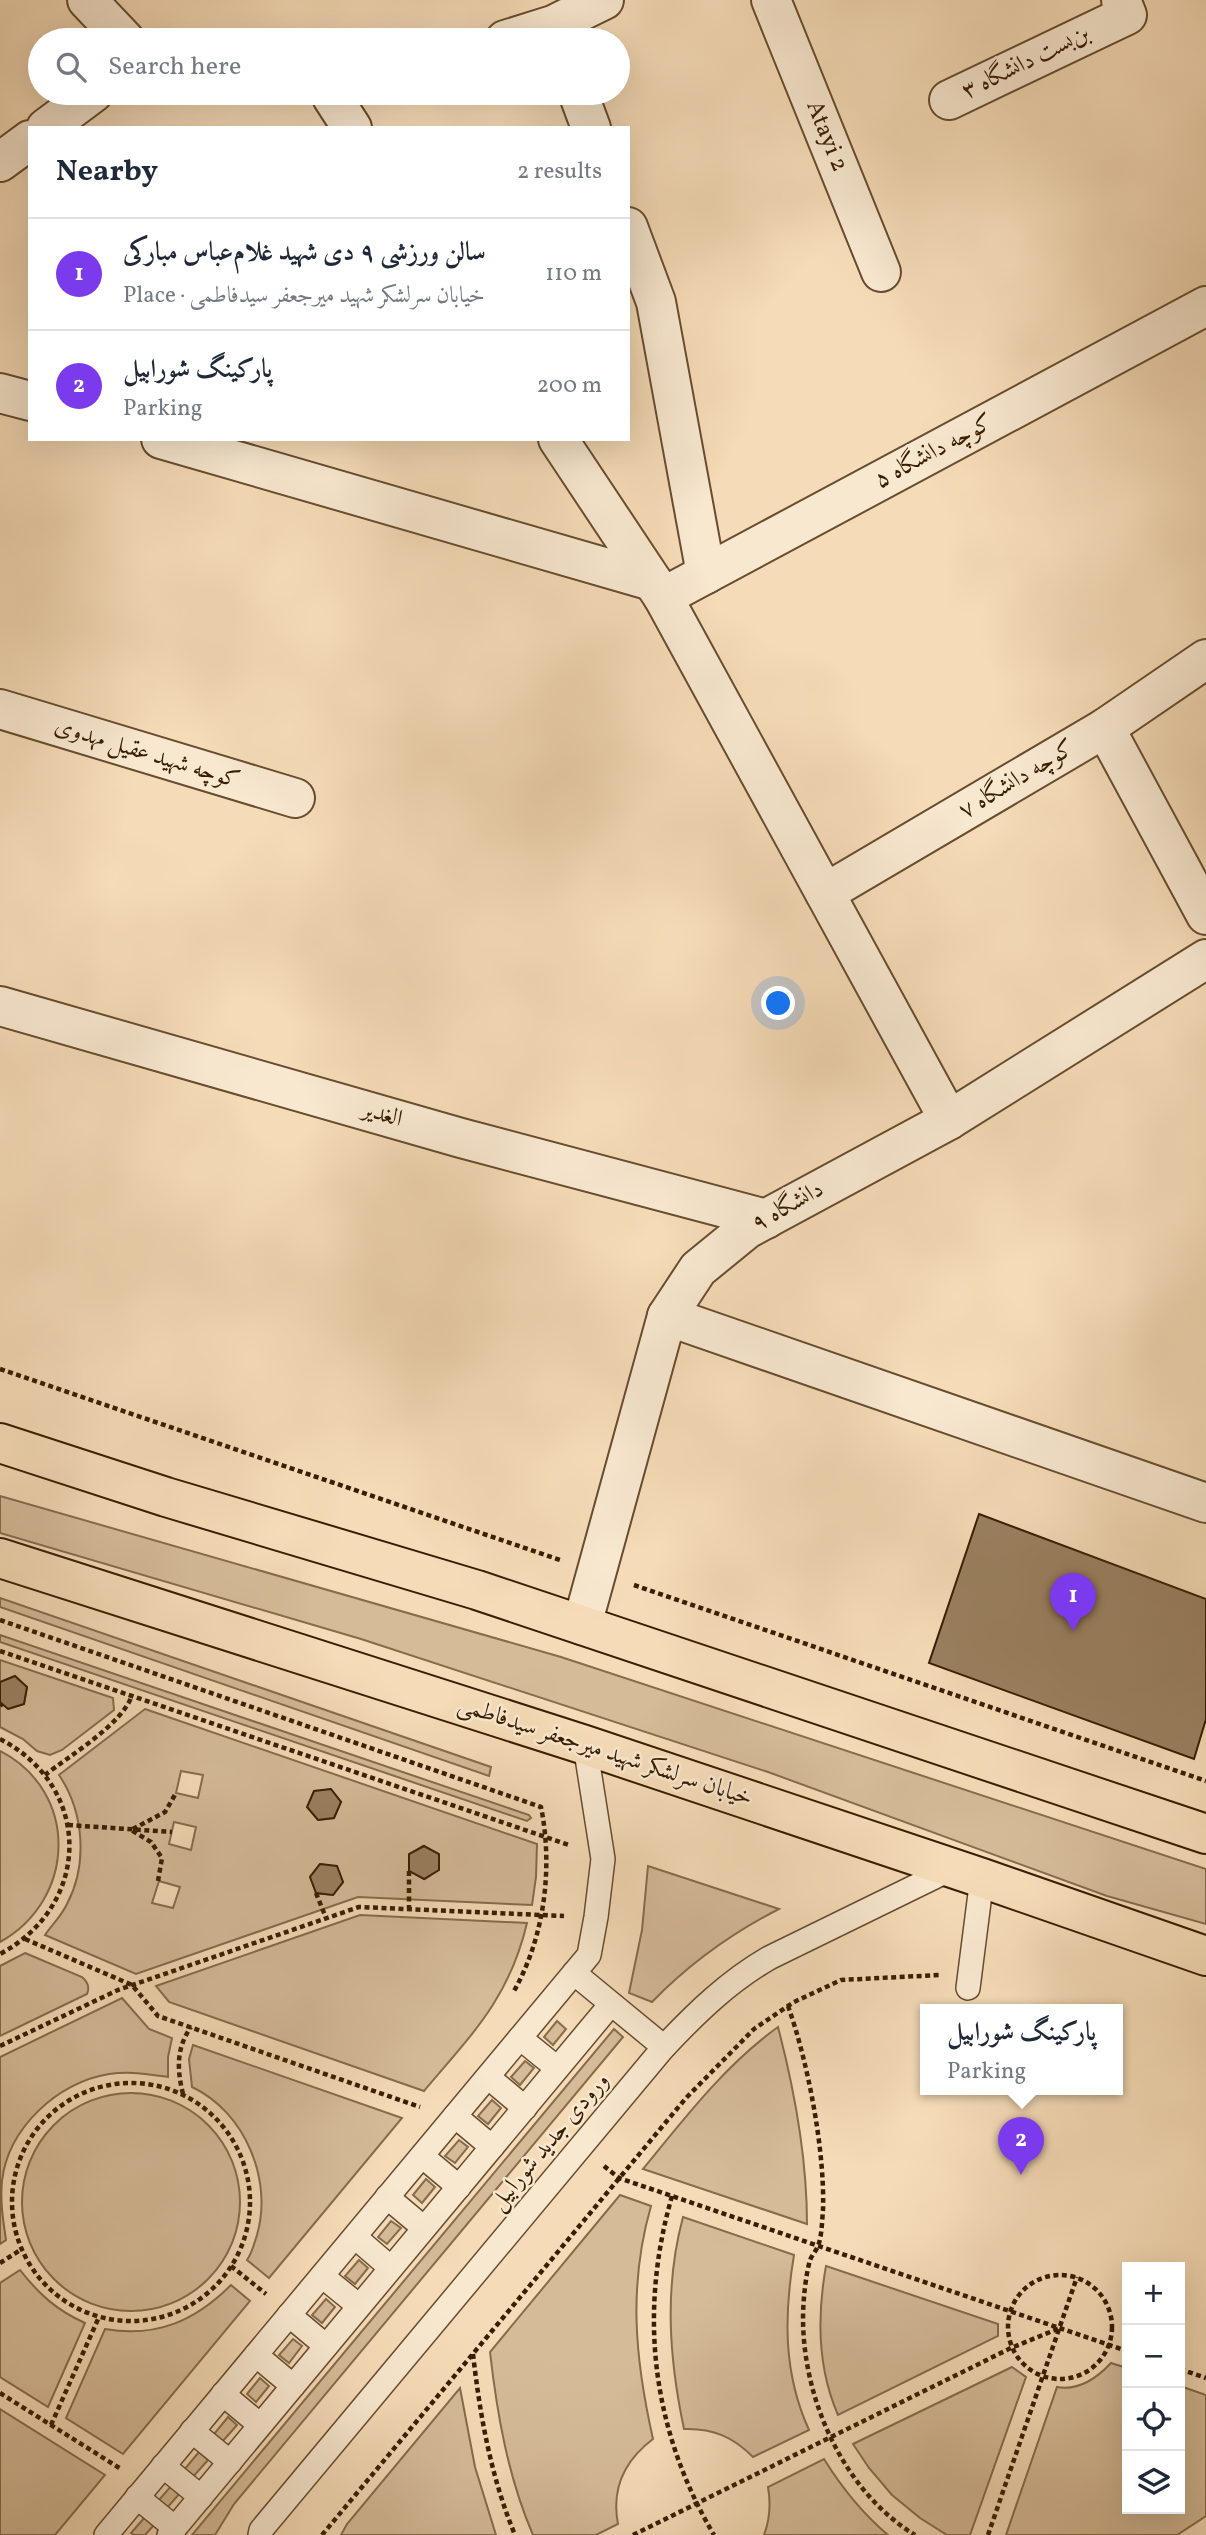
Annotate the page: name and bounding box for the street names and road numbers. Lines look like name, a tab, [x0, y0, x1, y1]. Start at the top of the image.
street label: بن‌بست دانشگاه ۳	[956, 17, 1096, 109]
street label: Atayi 2	[796, 96, 856, 177]
street label: کوچه دانشگاه ۵	[868, 406, 1000, 498]
street label: کوچه شهید عقیل مهدوی	[50, 710, 244, 798]
street label: کوچه دانشگاه ۷	[952, 732, 1082, 828]
street label: الغدیر	[355, 1092, 406, 1137]
street label: دانشگاه ۹	[746, 1173, 830, 1241]
street label: خیابان سرلشکر شهید میرجعفر سیدفاطمی	[453, 1688, 757, 1816]
street label: ورودی جدید شورابیل	[482, 2066, 618, 2218]

